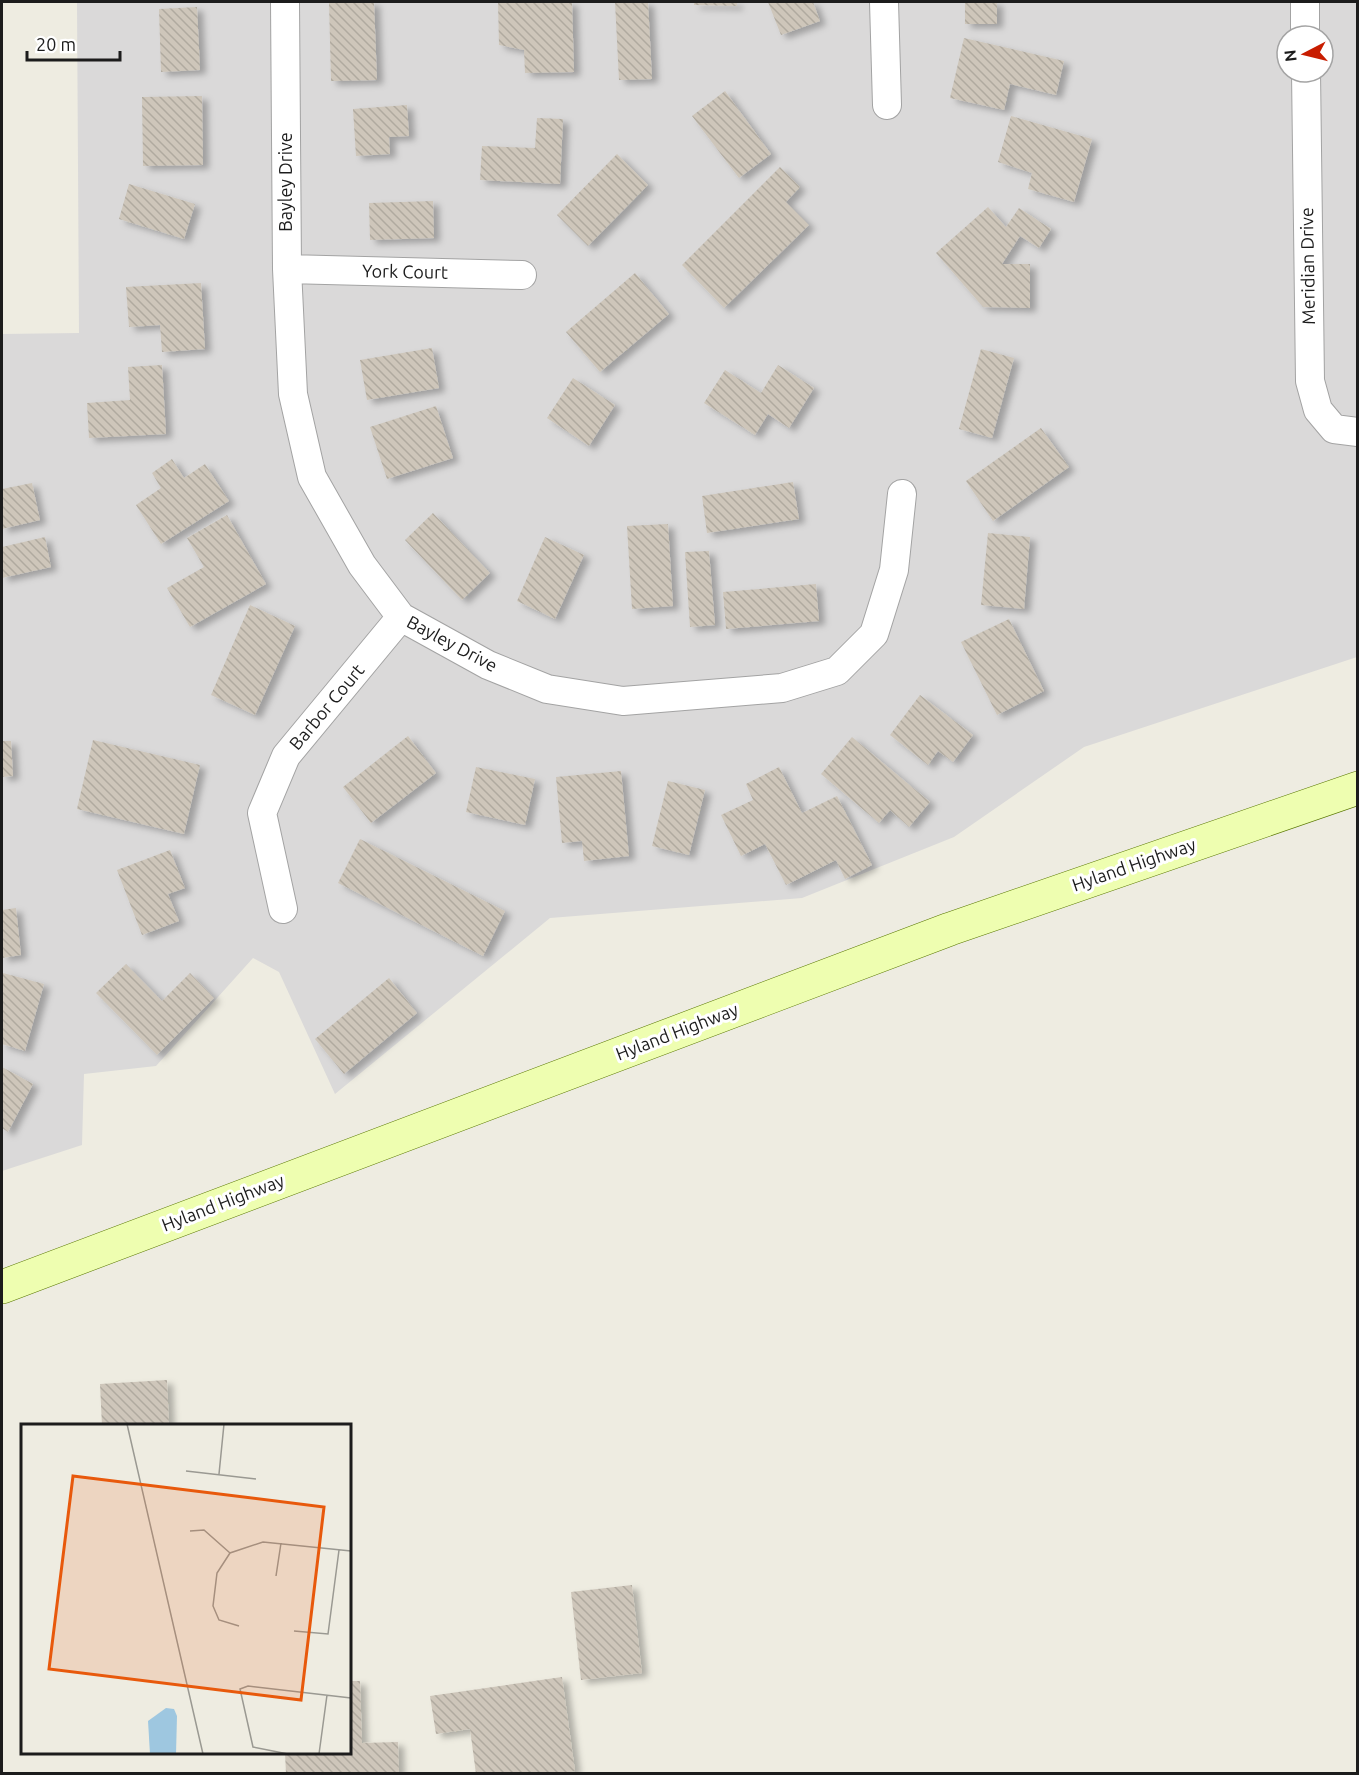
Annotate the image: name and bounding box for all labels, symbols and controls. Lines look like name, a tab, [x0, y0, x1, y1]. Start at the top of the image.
scale bar	[27, 24, 120, 62]
north arrow	[1275, 24, 1335, 84]
text: 20 m	[36, 34, 76, 54]
text: N	[1280, 49, 1300, 63]
street label: Bayley Drive	[275, 132, 295, 232]
street label: Meridian Drive	[1296, 207, 1318, 325]
street label: York Court	[362, 260, 448, 282]
street label: Bayley Drive	[404, 611, 501, 675]
street label: Barbor Court	[285, 660, 368, 753]
street label: Hyland Highway	[1069, 833, 1198, 895]
street label: Hyland Highway	[613, 998, 741, 1064]
street label: Hyland Highway	[159, 1169, 287, 1235]
inset map	[21, 1424, 351, 1754]

